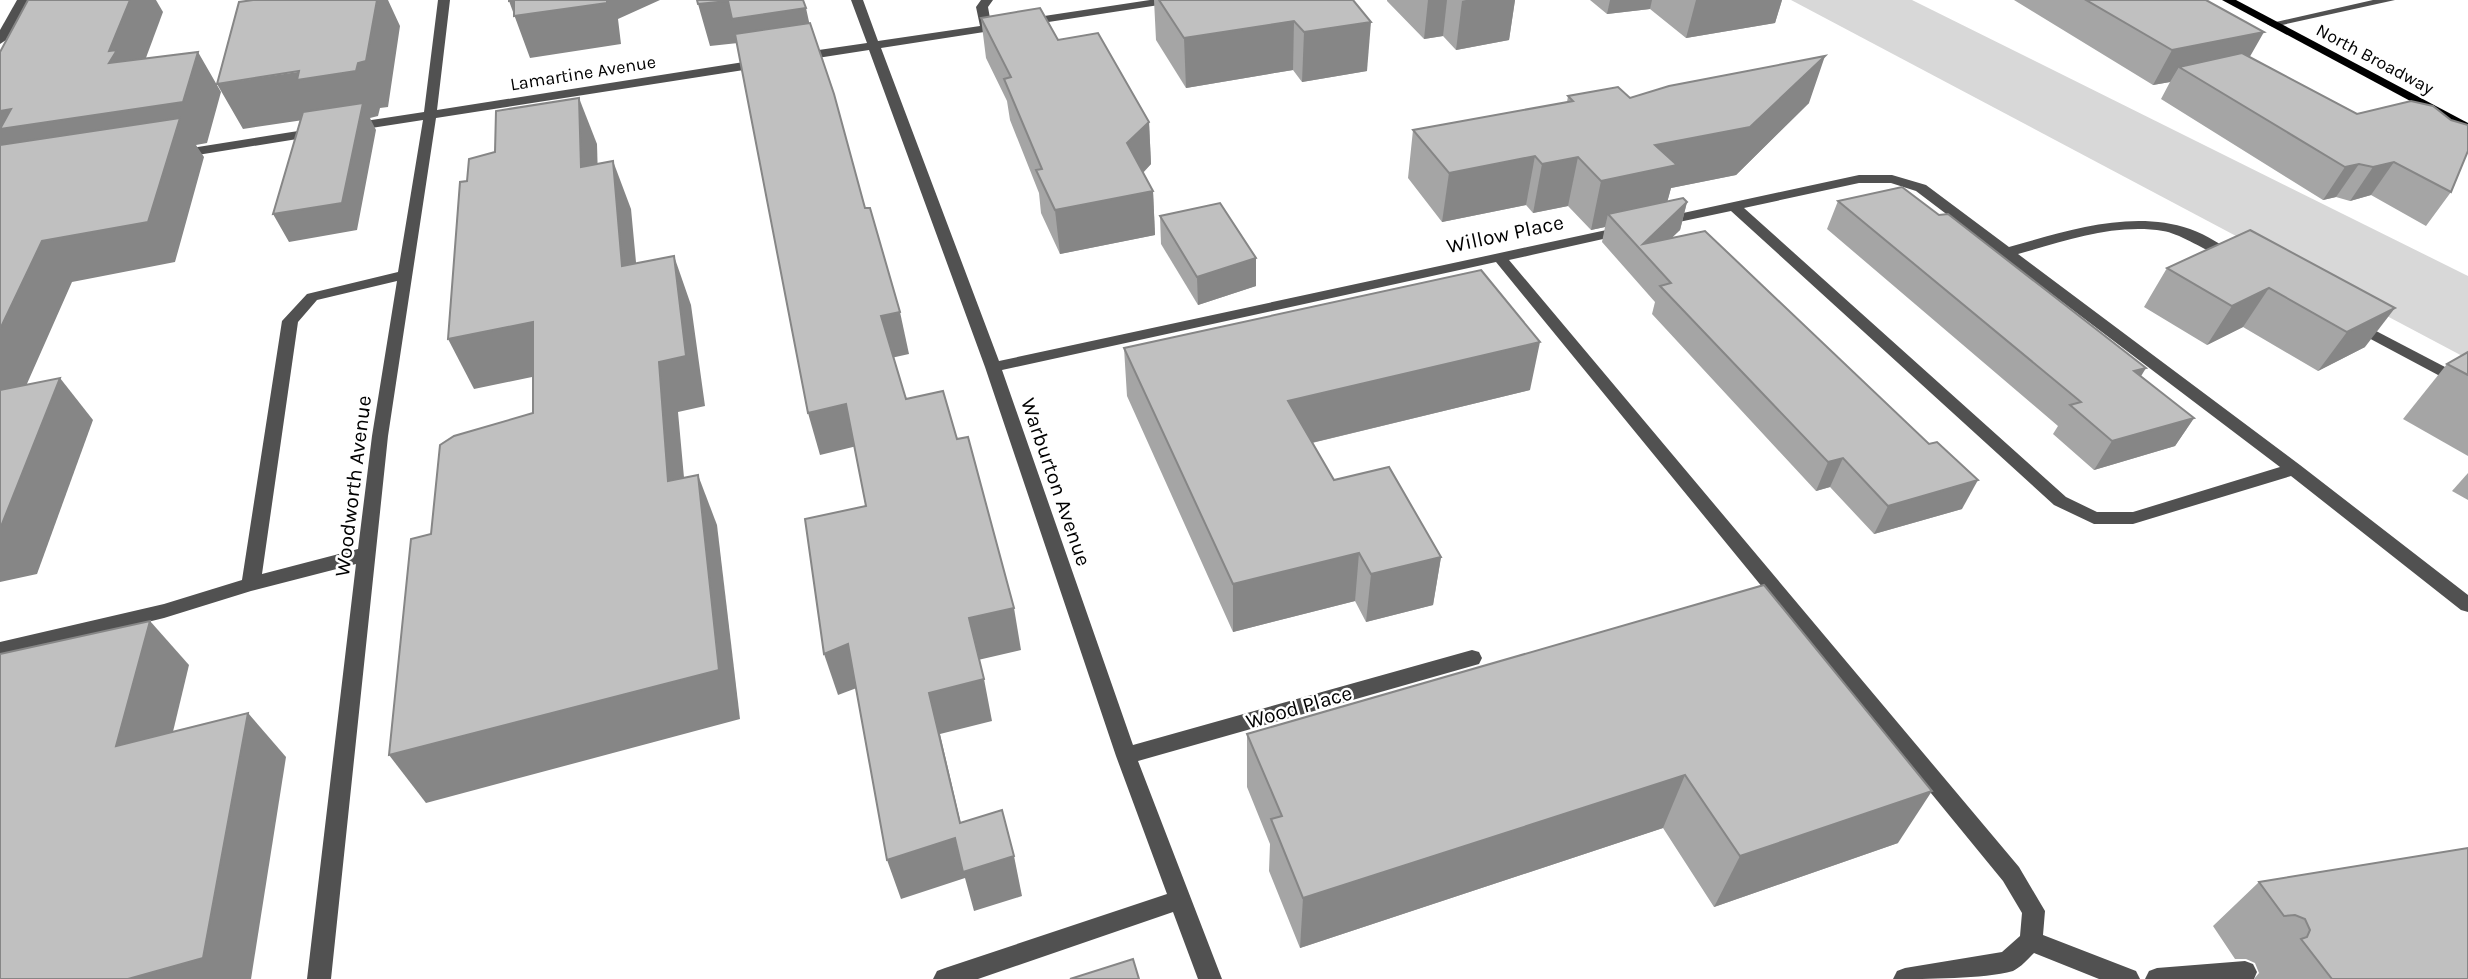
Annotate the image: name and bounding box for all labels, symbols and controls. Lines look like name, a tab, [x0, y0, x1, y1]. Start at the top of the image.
street label: North Broadway	[2312, 19, 2438, 100]
street label: Lamartine Avenue	[509, 51, 657, 95]
street label: Willow Place	[1444, 210, 1566, 258]
street label: Woodworth Avenue	[330, 394, 376, 578]
street label: Warburton Avenue	[1016, 395, 1096, 569]
street label: Wood Place	[1243, 680, 1355, 734]

